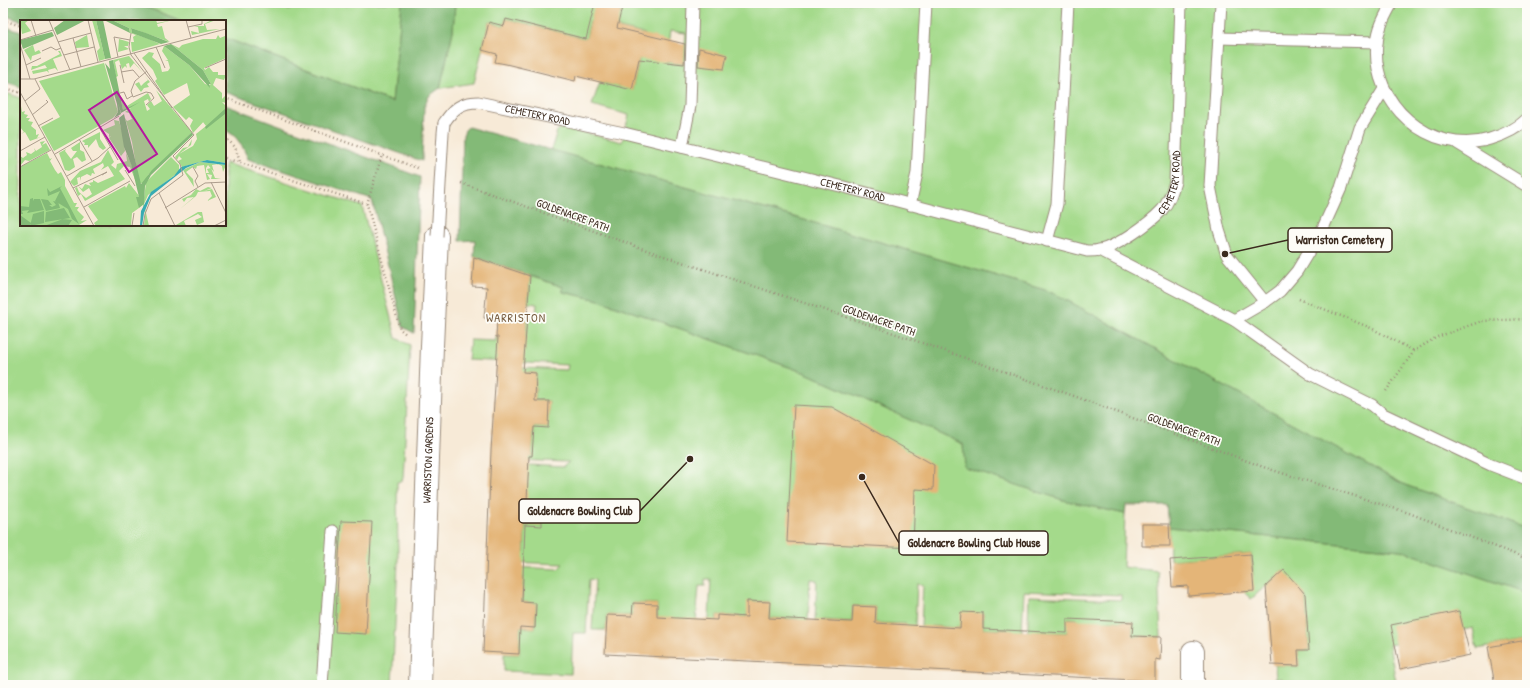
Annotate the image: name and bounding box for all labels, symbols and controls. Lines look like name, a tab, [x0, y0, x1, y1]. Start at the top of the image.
inset map	[20, 20, 226, 226]
street label: CEMETERY ROAD	[504, 101, 572, 129]
street label: CEMETERY ROAD	[1154, 150, 1183, 218]
street label: CEMETERY ROAD	[819, 174, 887, 205]
street label: GOLDENACRE PATH	[535, 195, 611, 235]
callout: Warriston Cemetery	[1288, 228, 1392, 252]
text: Warriston Cemetery	[1296, 231, 1384, 249]
street label: GOLDENACRE PATH	[841, 301, 917, 339]
district label: WARRISTON	[486, 309, 546, 326]
street label: GOLDENACRE PATH	[1146, 409, 1222, 449]
street label: WARRISTON GARDENS	[419, 417, 436, 503]
callout: Goldenacre Bowling Club	[519, 499, 640, 523]
text: Goldenacre Bowling Club	[527, 502, 633, 520]
callout: Goldenacre Bowling Club House	[899, 531, 1048, 555]
text: Goldenacre Bowling Club House	[908, 534, 1041, 552]

